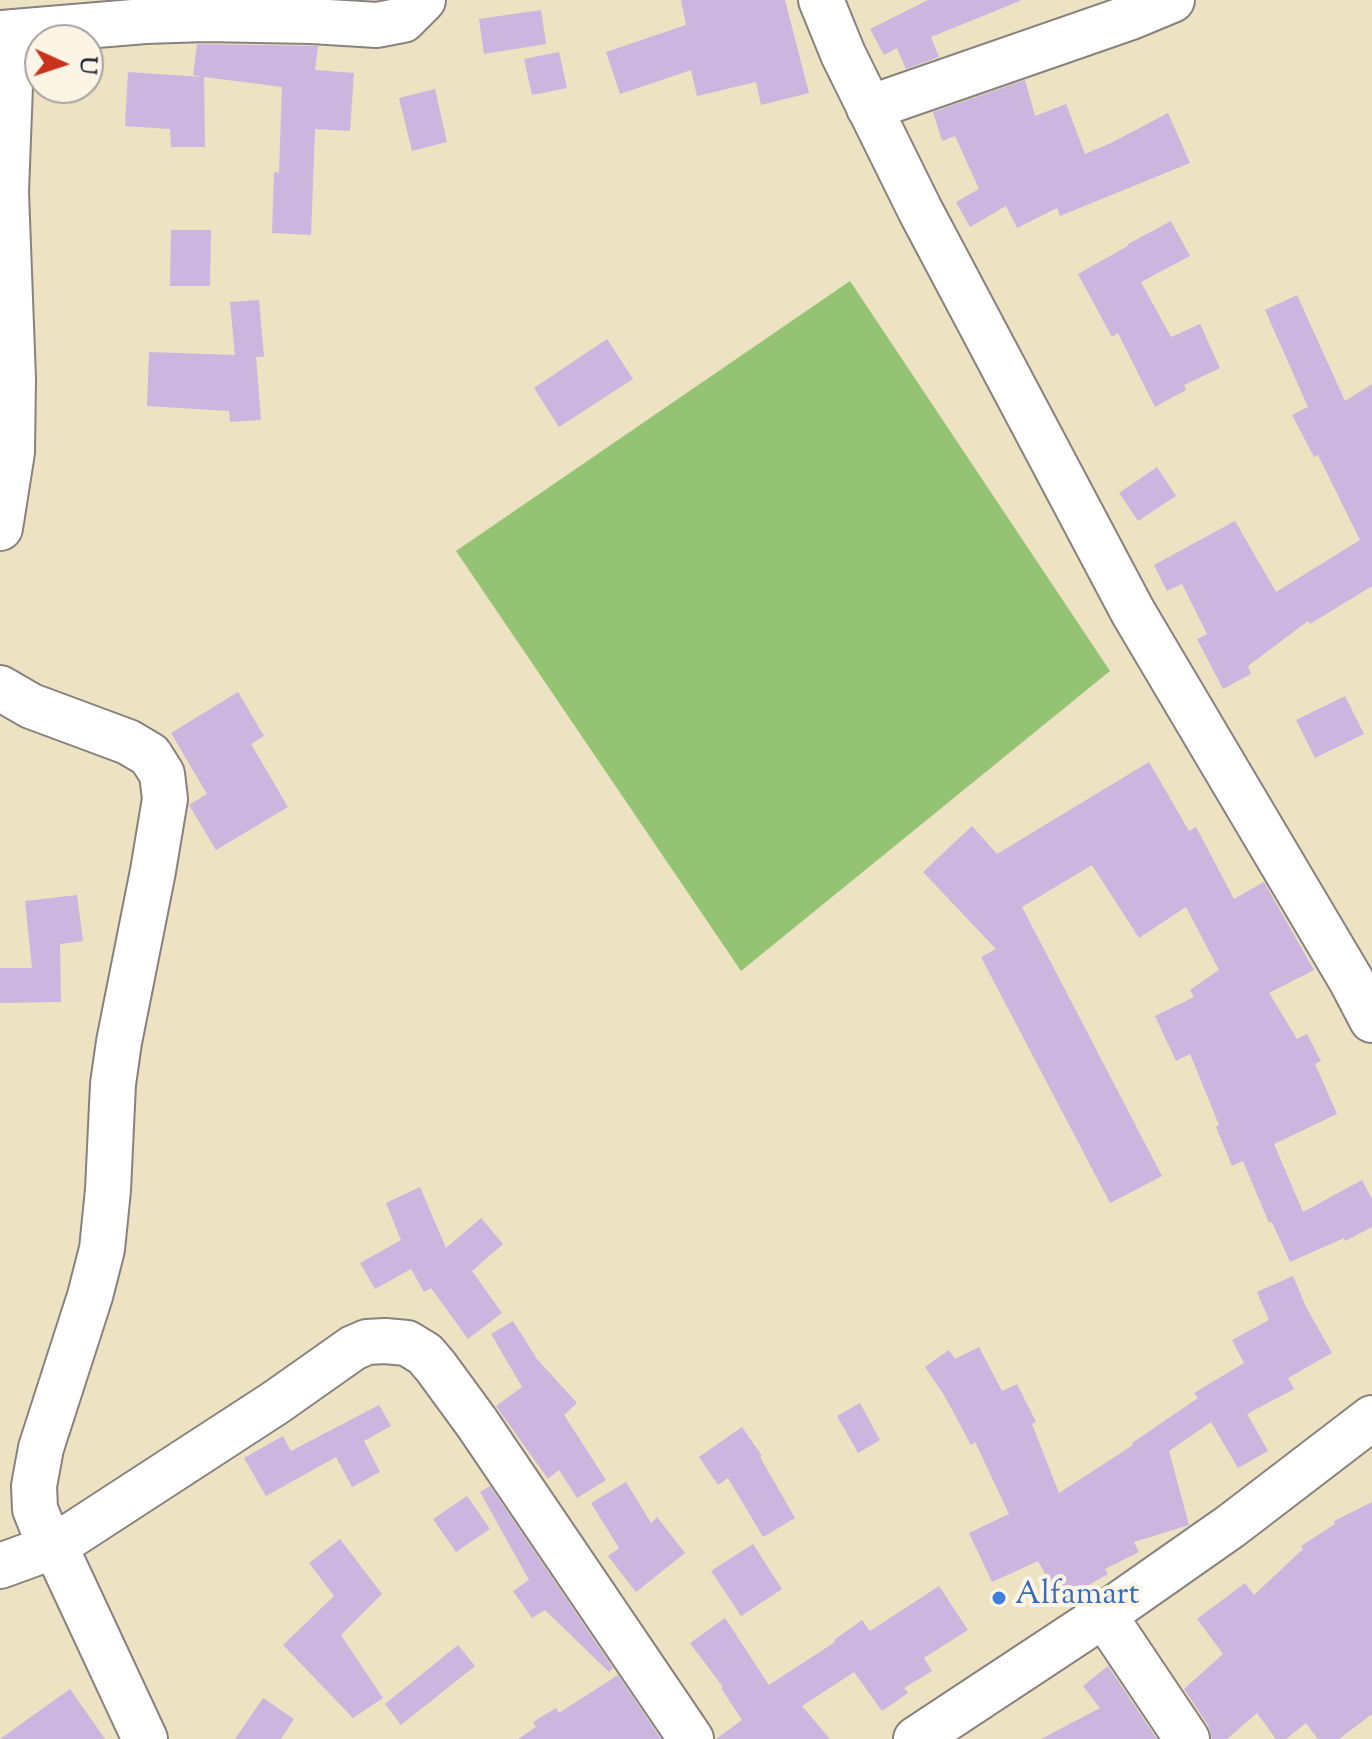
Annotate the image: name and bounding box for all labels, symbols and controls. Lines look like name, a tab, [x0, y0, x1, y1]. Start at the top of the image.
north arrow	[24, 24, 104, 104]
text: U	[70, 55, 102, 75]
place label: Alfamart	[1015, 1579, 1139, 1617]
marker: Alfamart	[990, 1589, 1008, 1607]

